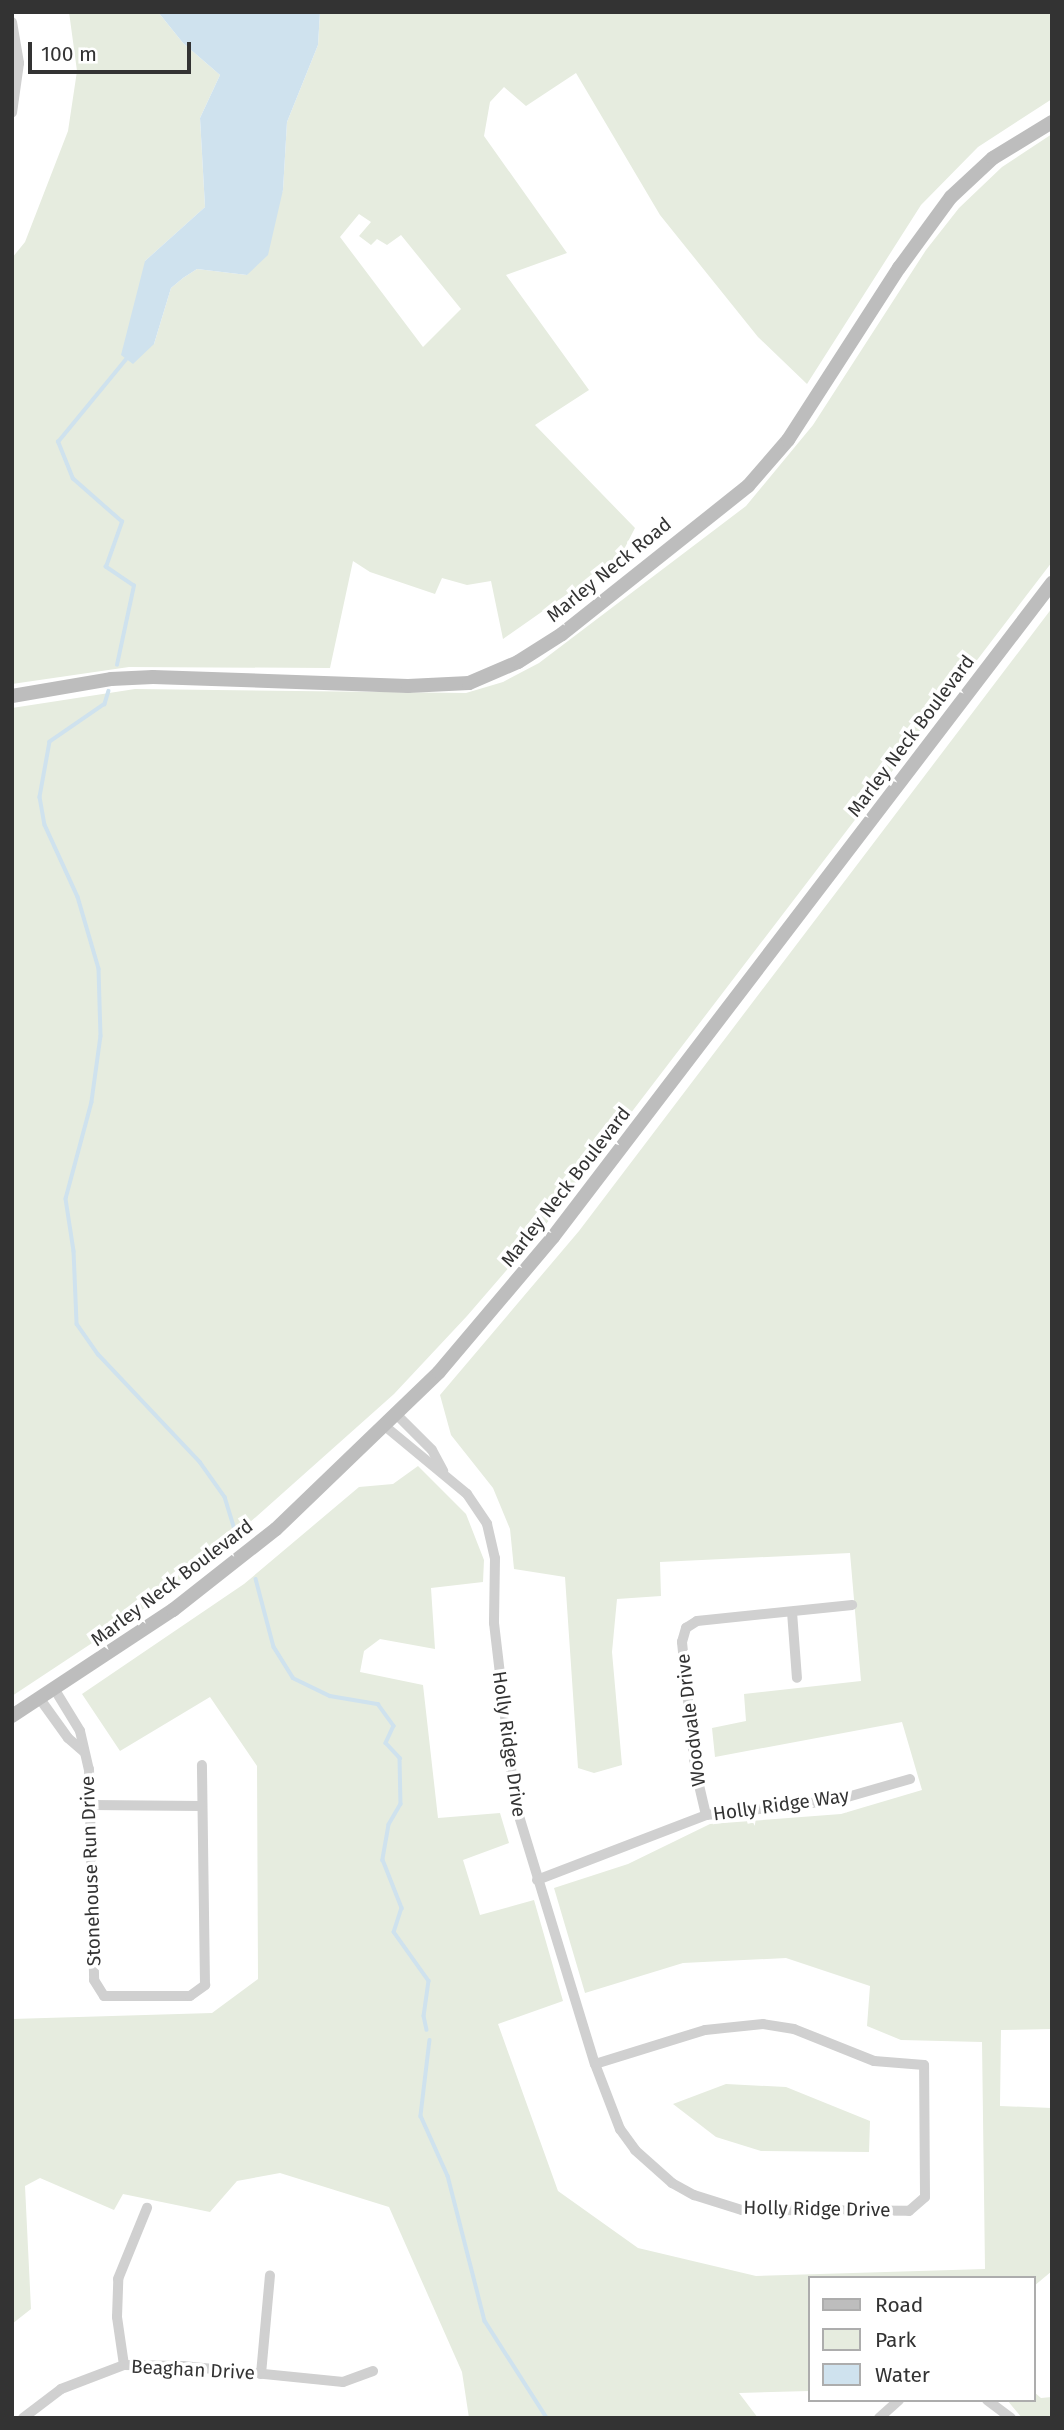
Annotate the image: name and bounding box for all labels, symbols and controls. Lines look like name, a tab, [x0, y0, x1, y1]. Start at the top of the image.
scale bar	[32, 28, 194, 72]
text: 100 m	[41, 41, 97, 67]
street label: Marley Neck Road	[542, 513, 676, 627]
street label: Marley Neck Boulevard	[843, 651, 979, 821]
street label: Marley Neck Boulevard	[496, 1102, 636, 1272]
street label: Marley Neck Boulevard	[87, 1515, 257, 1651]
street label: Woodvale Drive	[672, 1652, 710, 1788]
street label: Holly Ridge Drive	[487, 1670, 531, 1818]
street label: Stonehouse Run Drive	[76, 1775, 106, 1967]
street label: Holly Ridge Way	[712, 1784, 850, 1826]
street label: Holly Ridge Drive	[743, 2196, 891, 2222]
legend	[808, 2276, 1036, 2402]
text: Road	[875, 2292, 923, 2318]
text: Park	[875, 2327, 916, 2353]
street label: Beaghan Drive	[131, 2355, 255, 2385]
text: Water	[875, 2362, 930, 2388]

